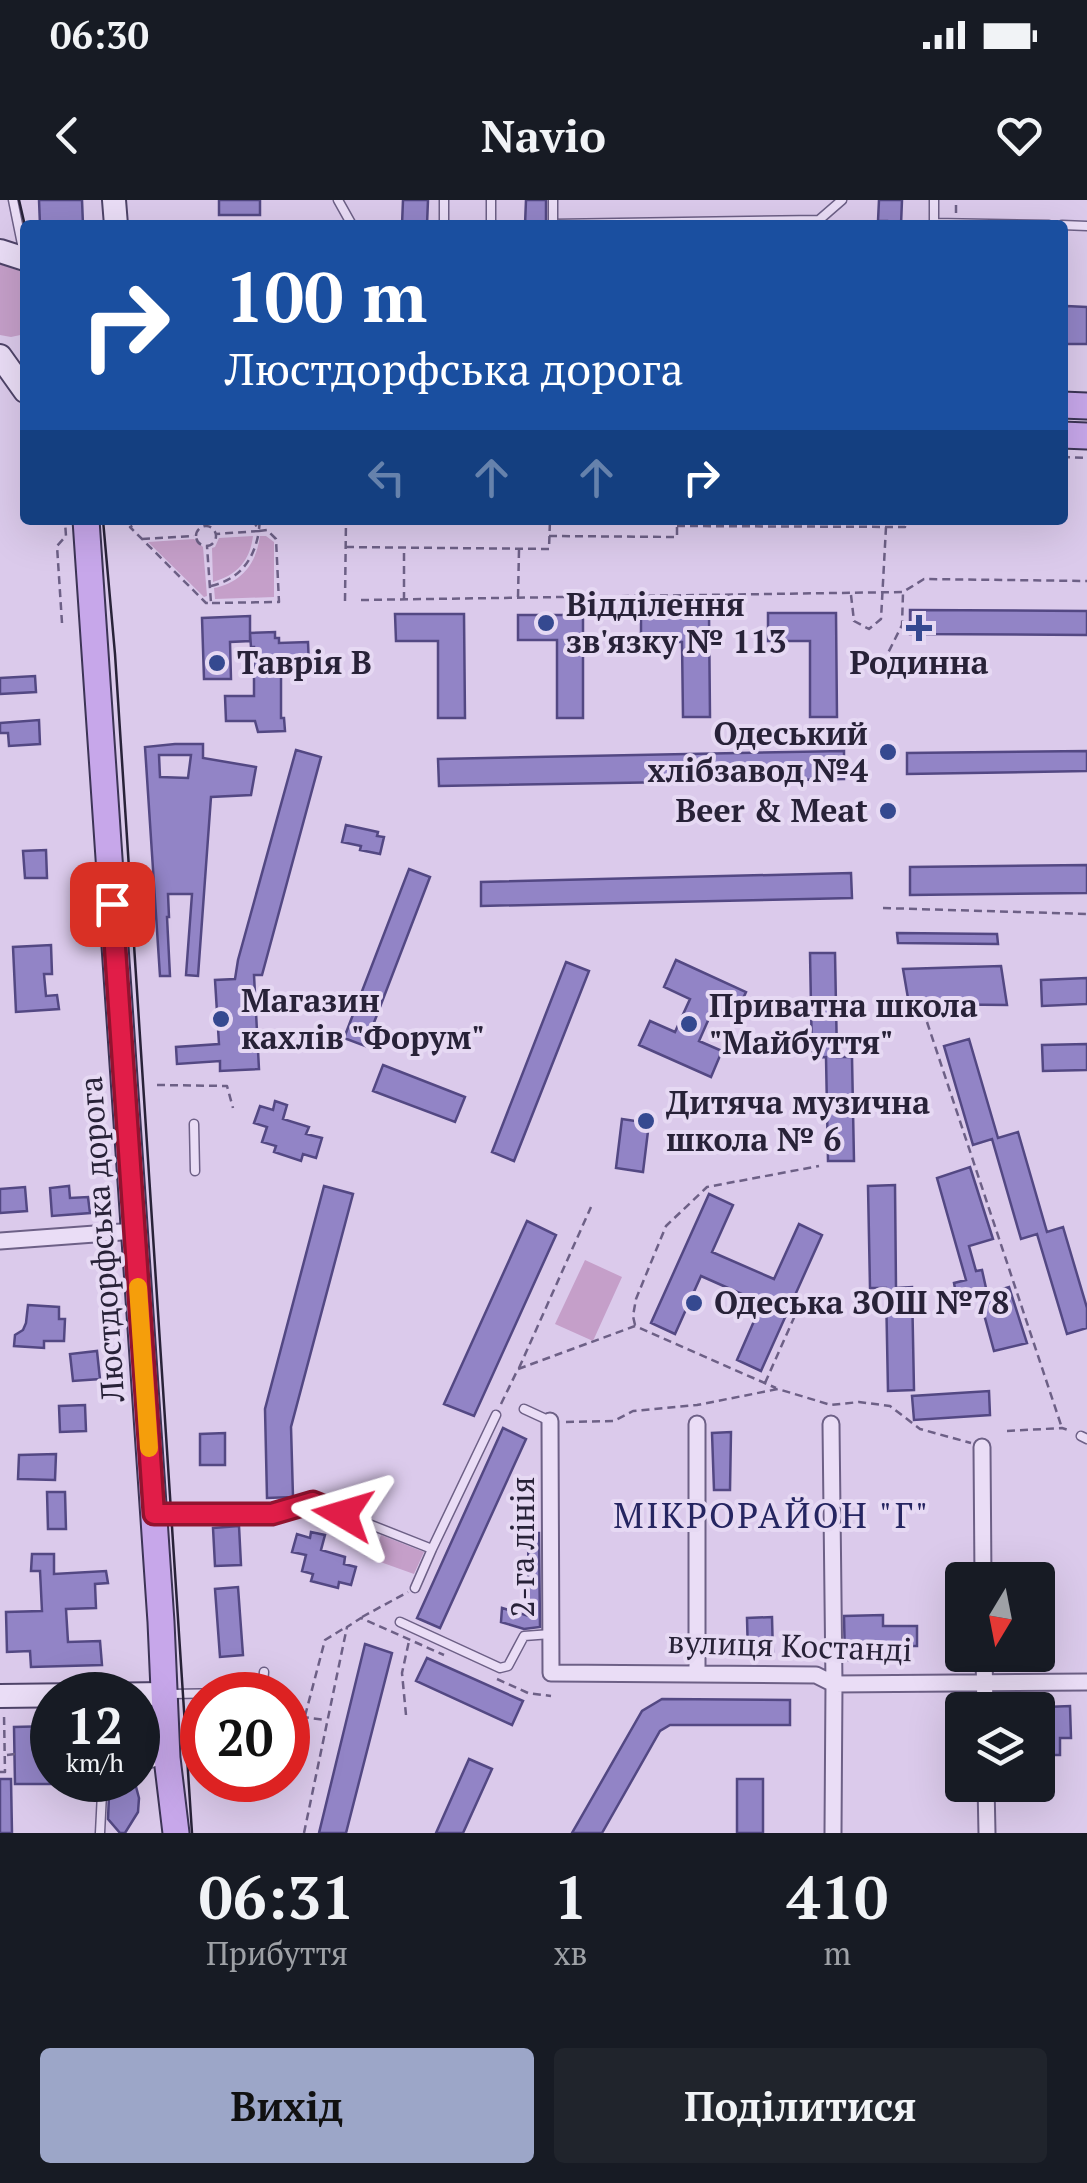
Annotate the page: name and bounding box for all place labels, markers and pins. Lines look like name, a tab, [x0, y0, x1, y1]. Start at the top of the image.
place label: Відділення зв'язку № 113	[566, 583, 787, 662]
marker: Відділення зв'язку № 113	[535, 612, 557, 634]
marker: Родинна	[908, 617, 930, 639]
place label: Таврія В	[237, 641, 372, 683]
place label: Родинна	[850, 641, 989, 683]
marker: Таврія В	[206, 652, 228, 674]
place label: Одеський хлібзавод №4	[648, 712, 868, 791]
marker: Одеський хлібзавод №4	[877, 741, 899, 763]
place label: Beer & Meat	[676, 789, 868, 831]
marker: Beer & Meat	[877, 800, 899, 822]
pin	[70, 862, 155, 947]
place label: Магазин кахлів "Форум"	[241, 979, 485, 1058]
place label: Приватна школа "Майбуття"	[709, 984, 978, 1063]
marker: Магазин кахлів "Форум"	[210, 1008, 232, 1030]
marker: Приватна школа "Майбуття"	[678, 1013, 700, 1035]
place label: Дитяча музична школа № 6	[666, 1081, 930, 1160]
marker: Дитяча музична школа № 6	[635, 1110, 657, 1132]
place label: Одеська ЗОШ №78	[714, 1281, 1009, 1323]
marker: Одеська ЗОШ №78	[683, 1292, 705, 1314]

